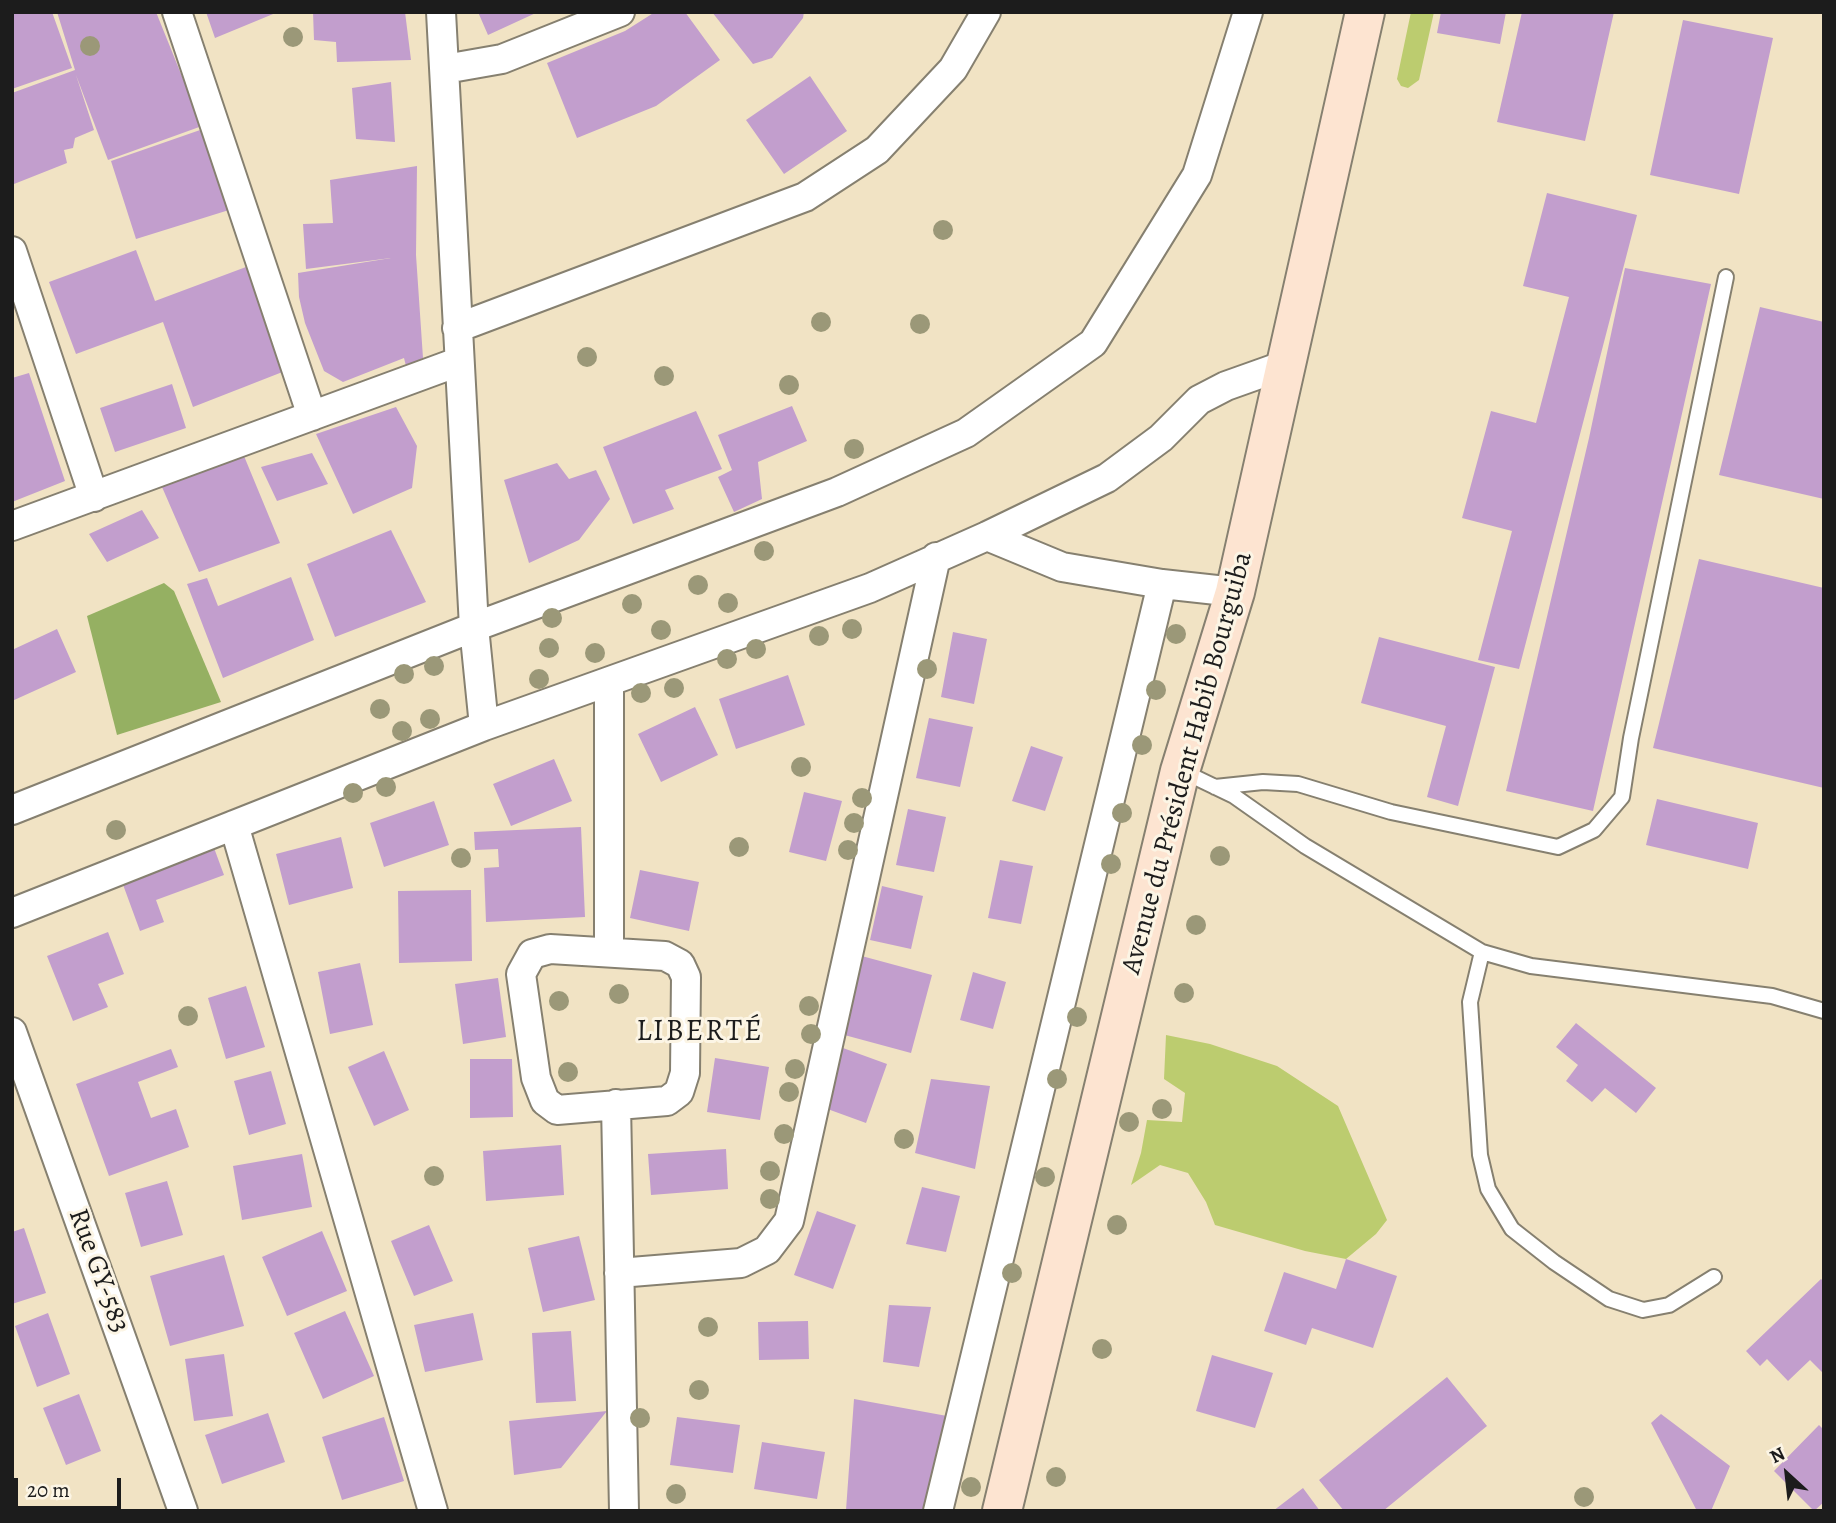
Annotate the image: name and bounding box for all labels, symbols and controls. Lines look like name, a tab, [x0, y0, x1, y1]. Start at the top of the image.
street label: Avenue du Président Habib Bourguiba	[1115, 548, 1261, 978]
district label: LIBERTÉ	[637, 1015, 763, 1051]
street label: Rue GY-583	[60, 1204, 136, 1338]
north arrow	[1752, 1439, 1822, 1509]
text: N	[1765, 1441, 1790, 1470]
scale bar	[18, 1464, 124, 1508]
text: 20 m	[27, 1476, 70, 1504]

